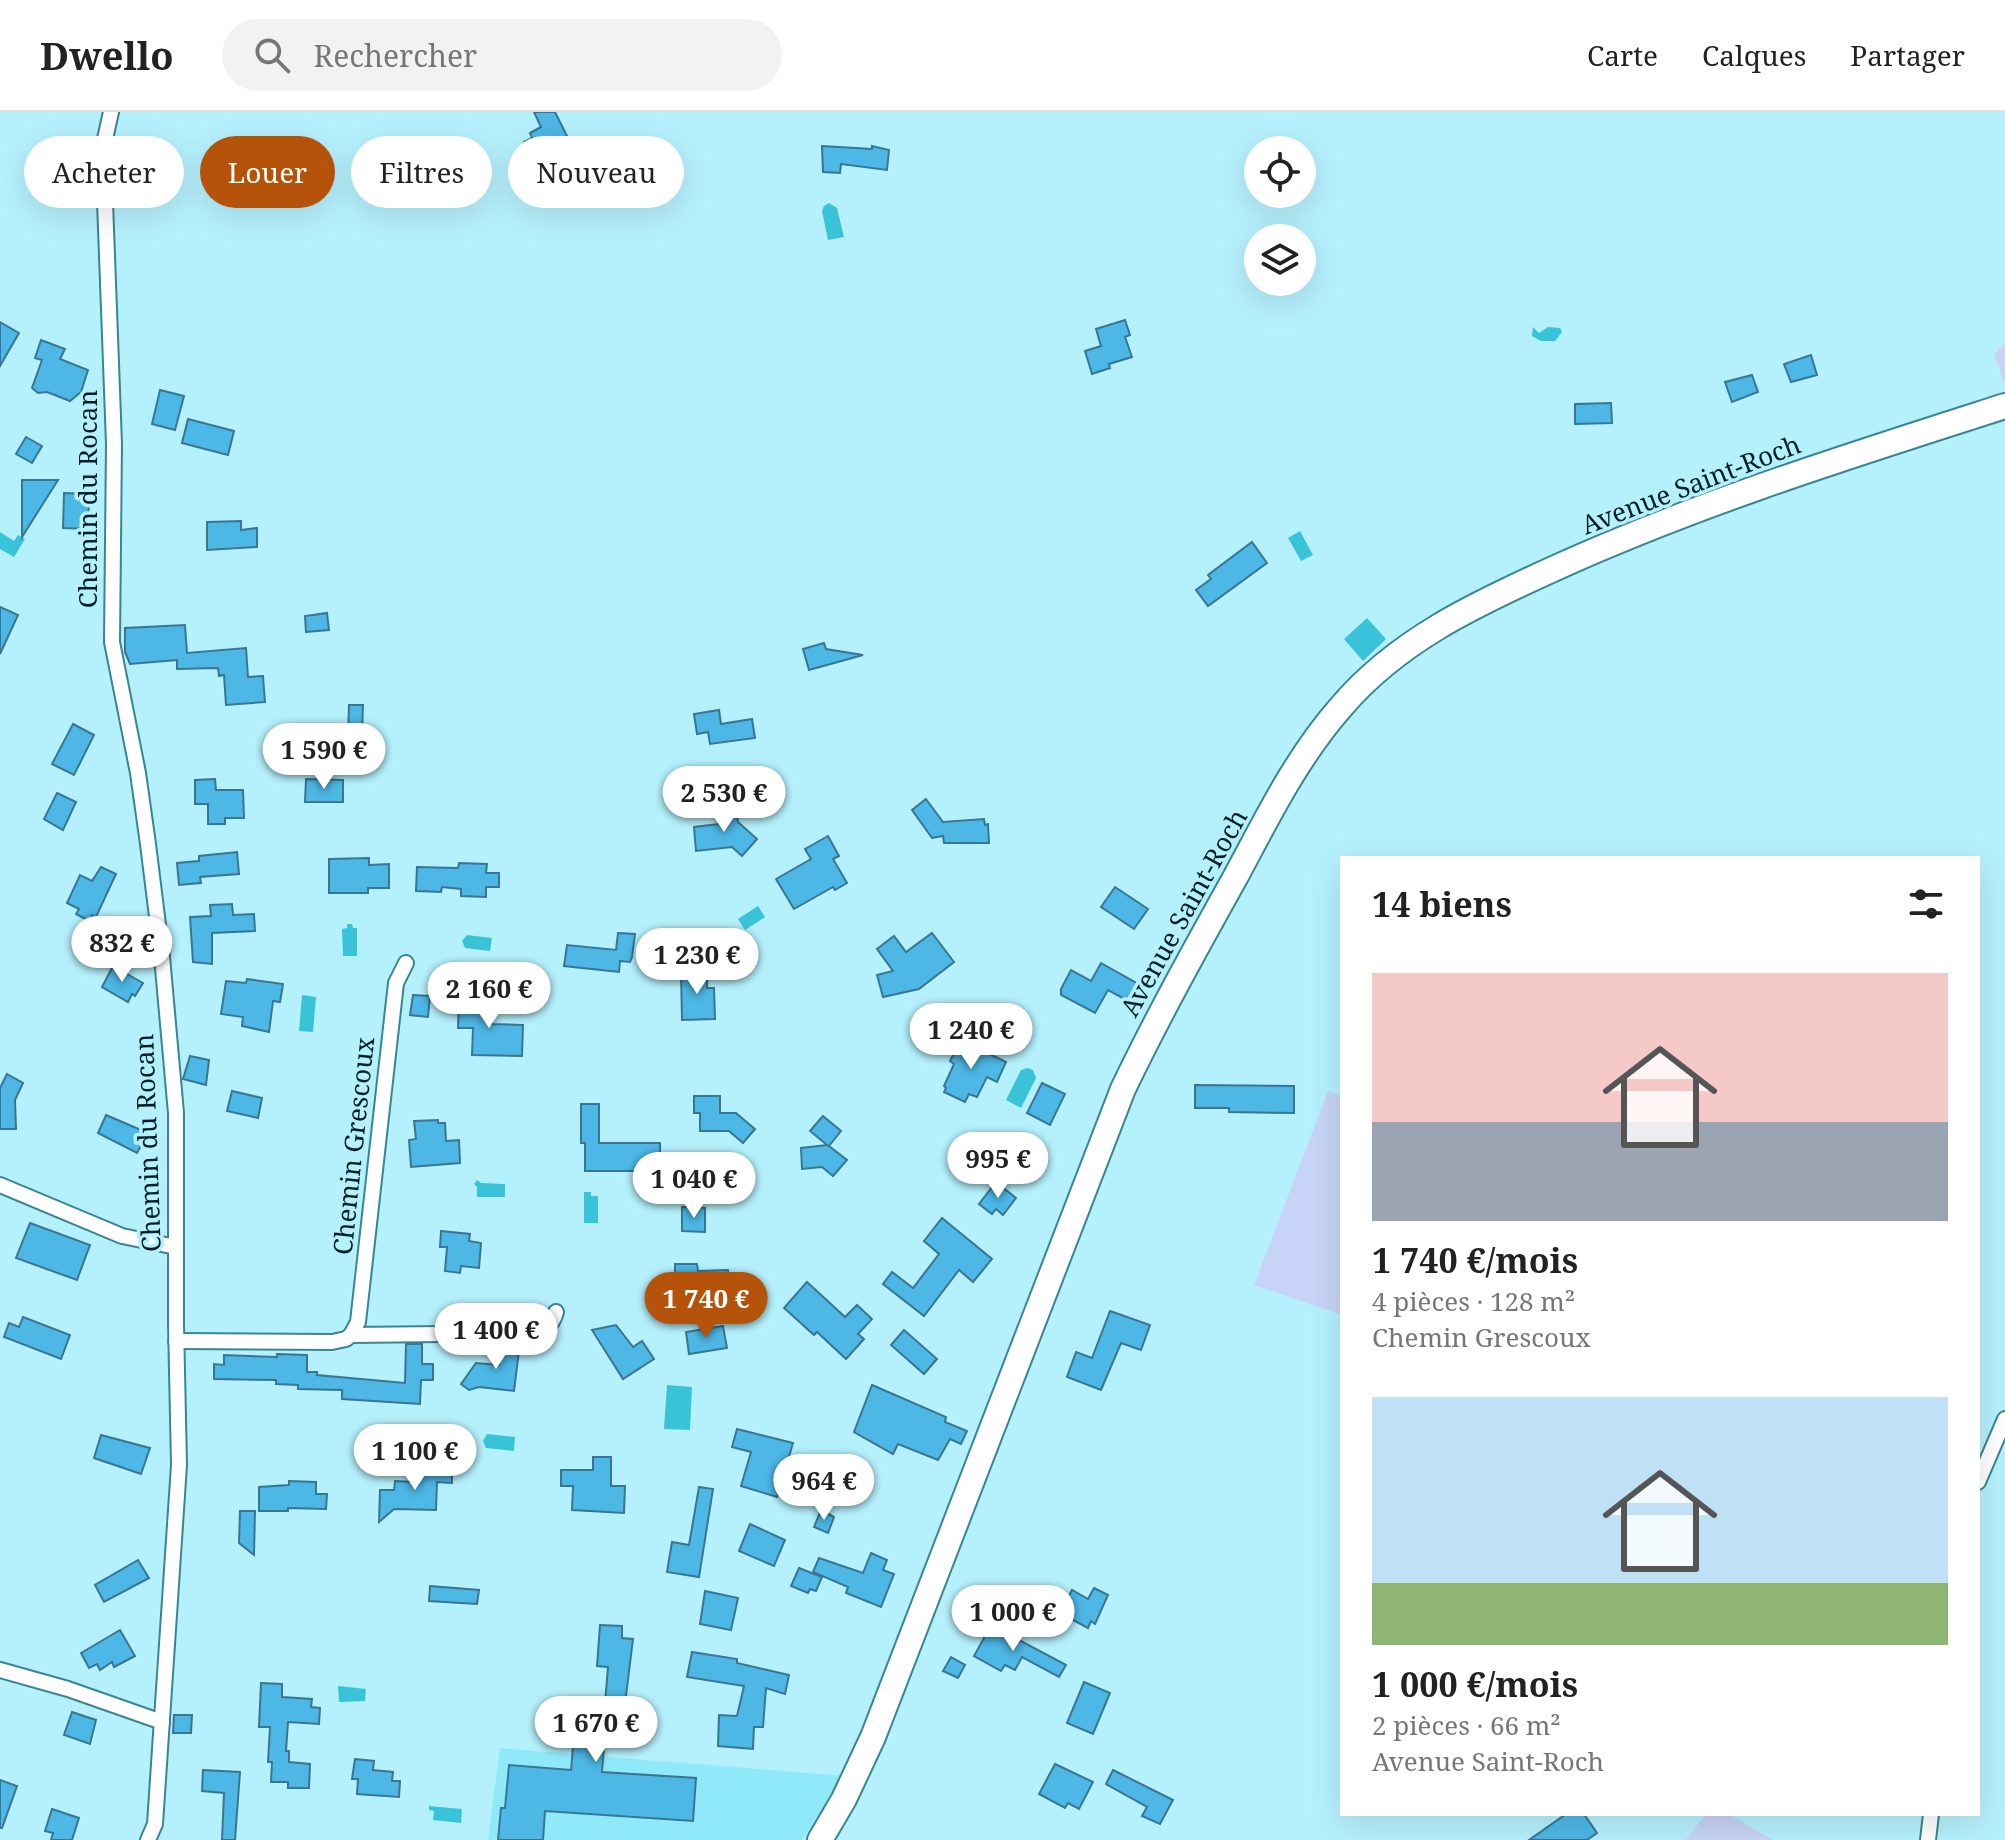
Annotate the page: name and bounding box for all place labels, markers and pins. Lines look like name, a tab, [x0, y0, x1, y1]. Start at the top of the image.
pin: 1 590 €	[250, 723, 398, 791]
pin: 2 530 €	[650, 766, 798, 834]
pin: 832 €	[66, 916, 178, 984]
pin: 1 230 €	[623, 928, 771, 996]
pin: 2 160 €	[415, 962, 563, 1030]
pin: 1 240 €	[897, 1003, 1045, 1071]
pin: 995 €	[942, 1132, 1054, 1200]
pin: 1 040 €	[620, 1152, 768, 1220]
pin: 1 740 €	[632, 1272, 780, 1340]
pin: 1 400 €	[422, 1303, 570, 1371]
pin: 1 100 €	[341, 1424, 489, 1492]
pin: 964 €	[768, 1454, 880, 1522]
pin: 1 000 €	[939, 1585, 1087, 1653]
pin: 1 670 €	[522, 1696, 670, 1764]

